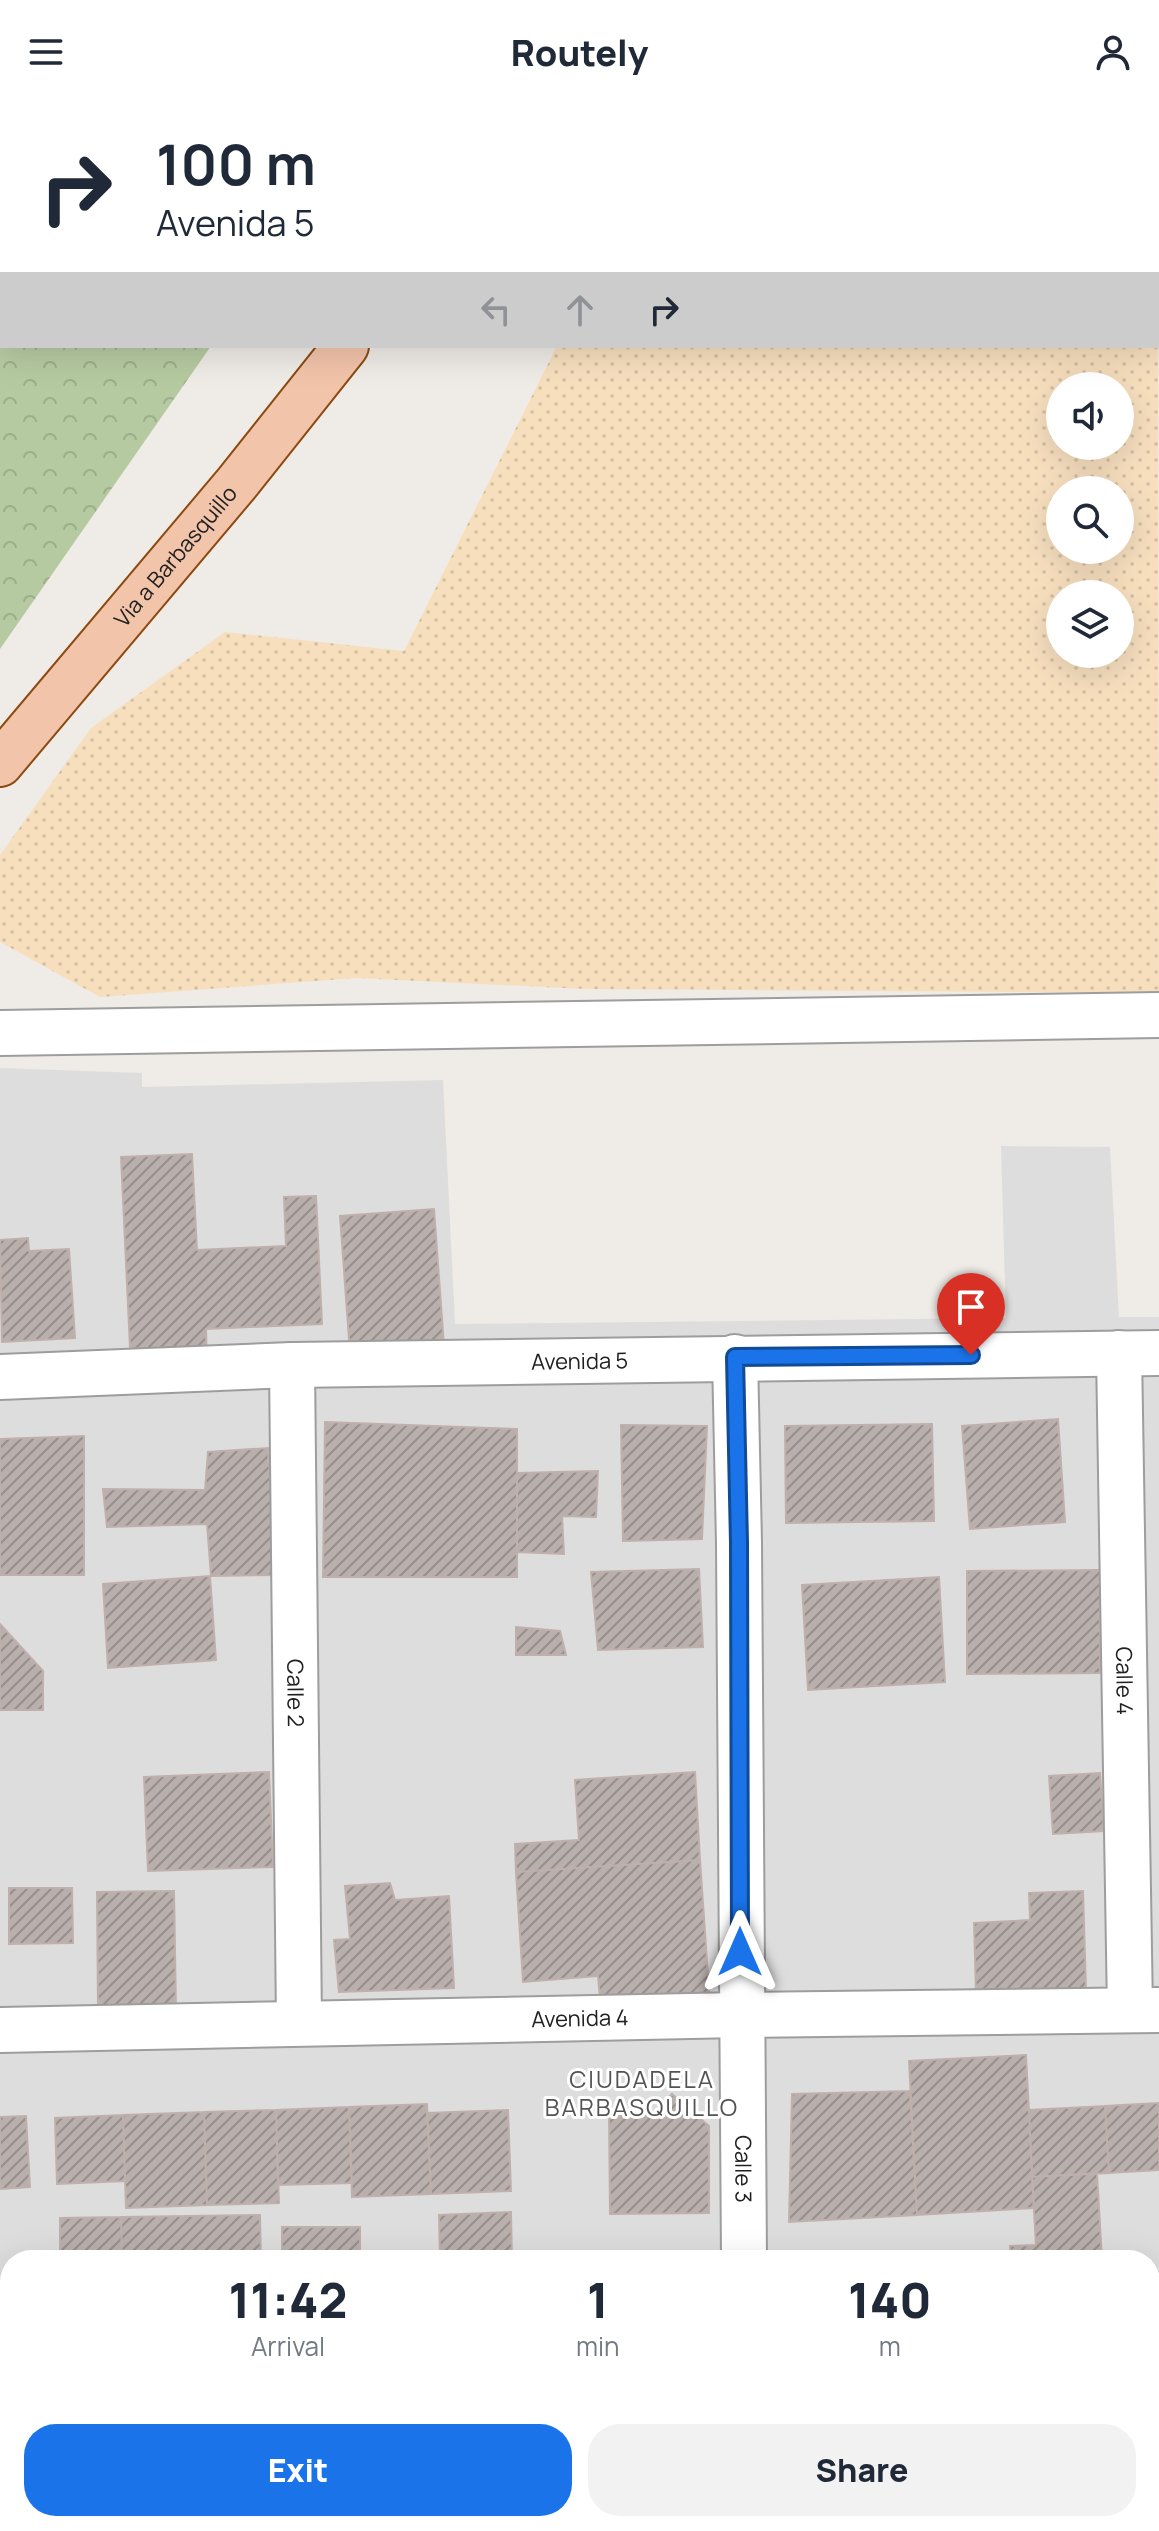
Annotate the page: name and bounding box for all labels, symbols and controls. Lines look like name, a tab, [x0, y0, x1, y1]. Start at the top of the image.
text: Routely	[511, 28, 648, 77]
icon: menu	[24, 30, 68, 74]
icon: person	[1091, 30, 1135, 74]
text: 100 m	[156, 125, 316, 202]
icon: right	[24, 136, 128, 240]
text: Avenida 5	[156, 198, 315, 247]
icon: left	[474, 288, 518, 332]
icon: ahead	[558, 288, 602, 332]
icon: right	[642, 288, 686, 332]
map controls	[1046, 372, 1134, 668]
button: sound	[1046, 372, 1134, 460]
button: search	[1046, 476, 1134, 564]
street label: Via a Barbasquillo	[107, 479, 244, 633]
button: layers	[1046, 580, 1134, 668]
pin	[937, 1273, 1005, 1355]
icon: arrive	[949, 1285, 993, 1329]
street label: Avenida 5	[531, 1345, 628, 1377]
street label: Calle 4	[1109, 1646, 1140, 1715]
street label: Calle 2	[280, 1659, 311, 1727]
position arrow	[698, 1910, 782, 1994]
street label: Avenida 4	[531, 2002, 629, 2034]
district label: CIUDADELA BARBASQUILLO	[545, 2062, 739, 2123]
street label: Calle 3	[728, 2135, 759, 2203]
text: 11:42	[228, 2267, 348, 2332]
text: 1	[587, 2267, 609, 2332]
text: 140	[848, 2267, 932, 2332]
text: Arrival	[251, 2328, 325, 2364]
text: min	[576, 2328, 620, 2364]
text: m	[879, 2328, 901, 2364]
button: Exit	[24, 2424, 572, 2516]
button: Share	[588, 2424, 1136, 2516]

